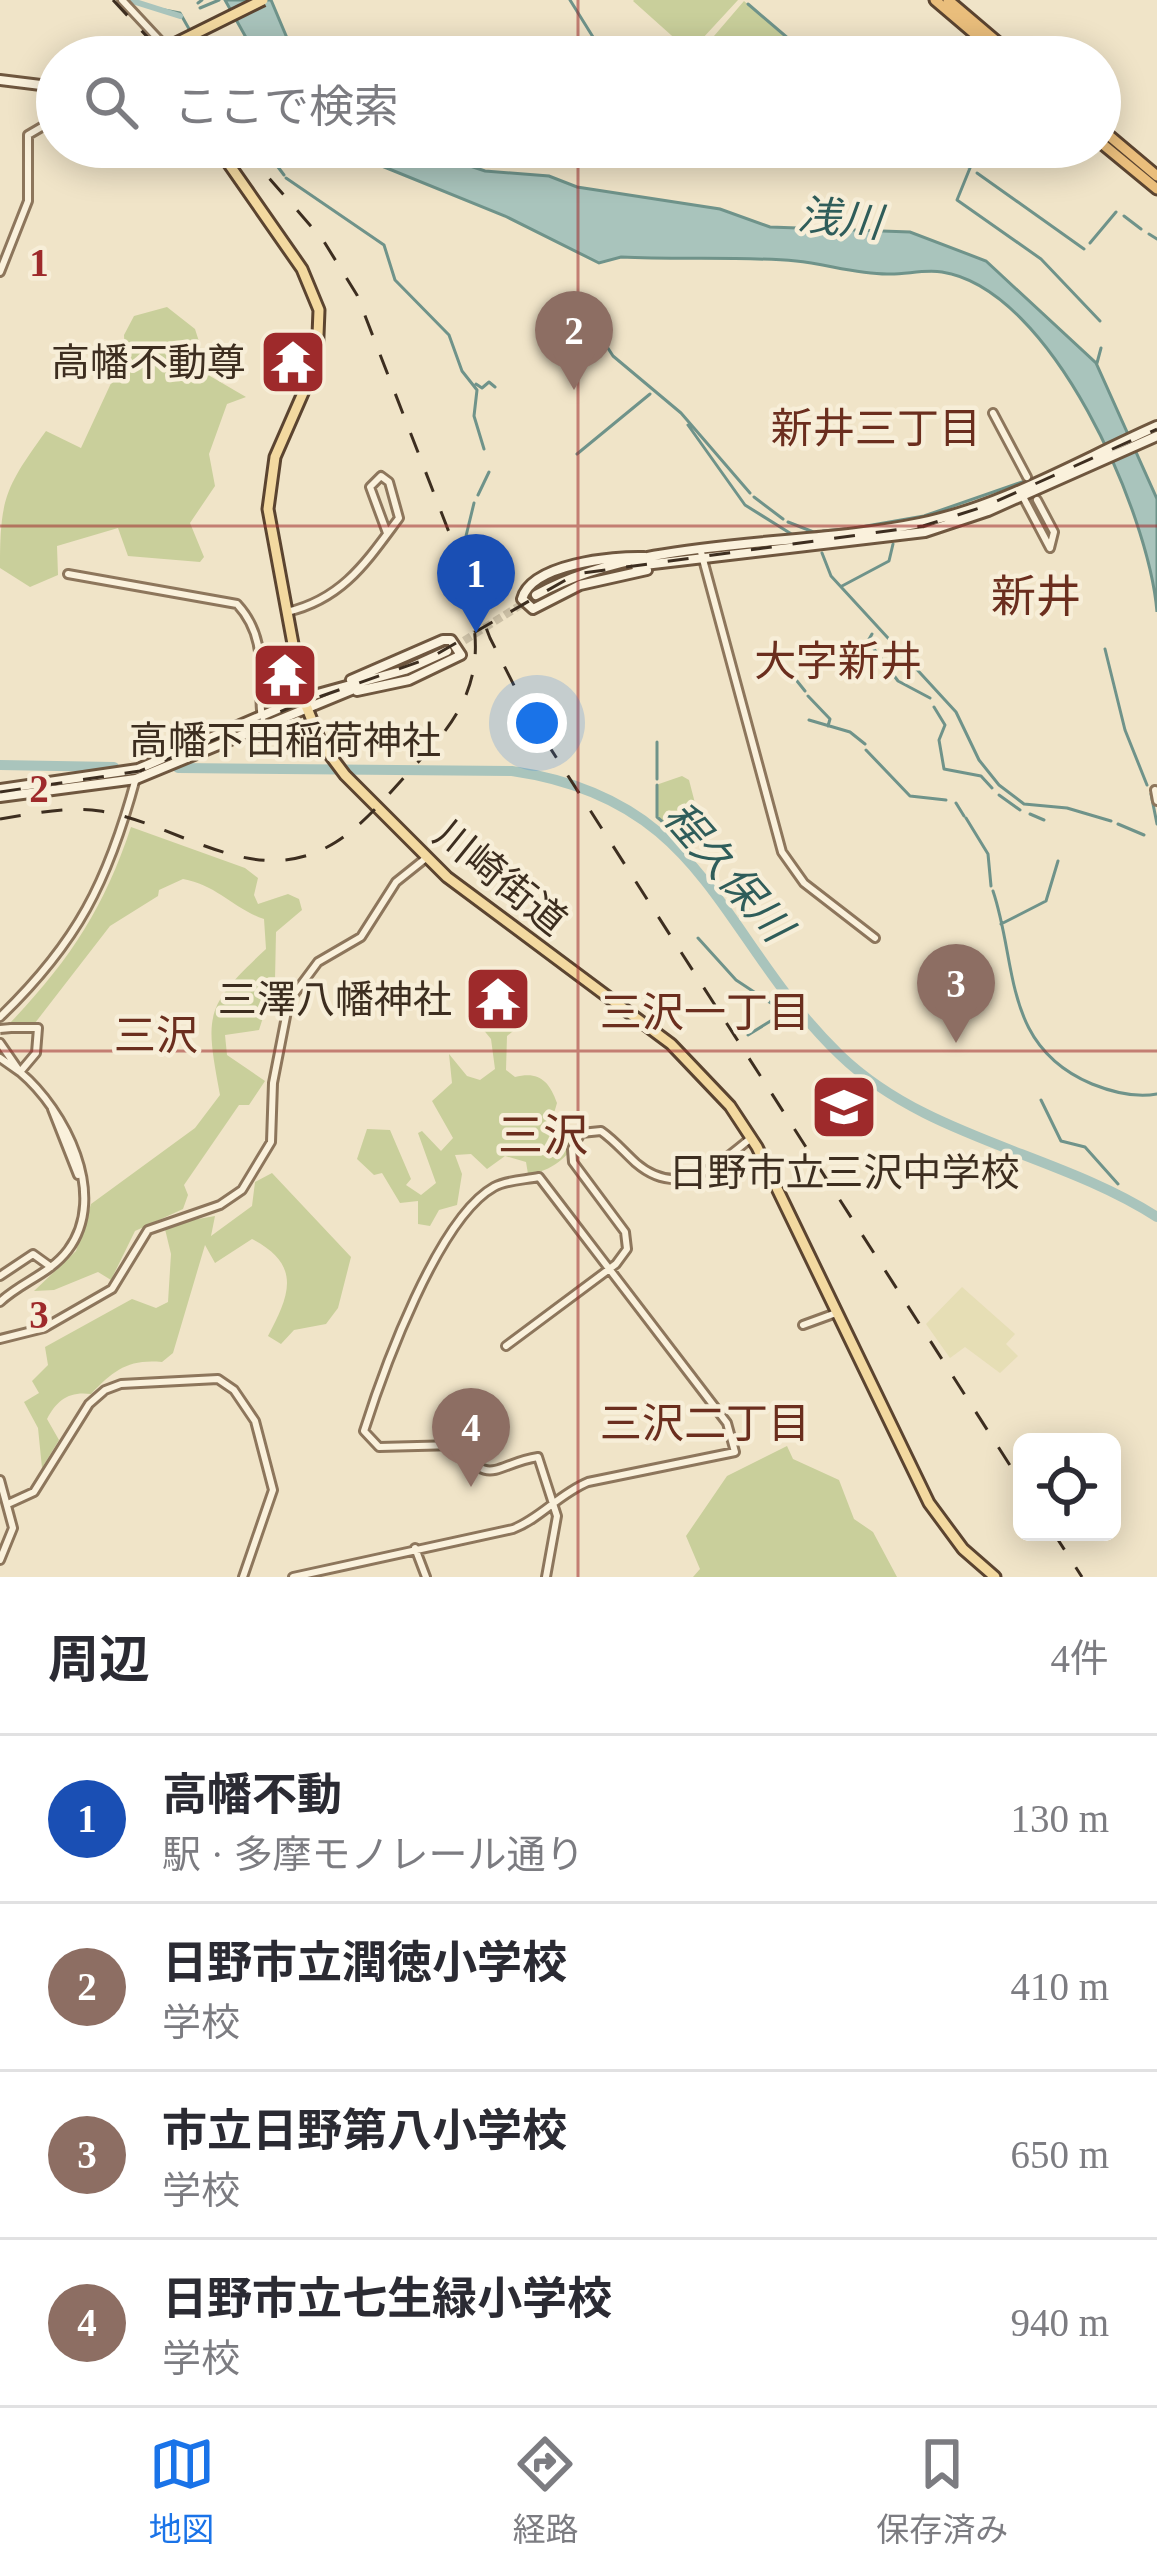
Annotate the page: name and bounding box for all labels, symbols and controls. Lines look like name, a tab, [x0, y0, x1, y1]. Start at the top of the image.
search box	[36, 36, 1121, 168]
icon: search	[78, 69, 144, 135]
text: ここで検索	[174, 82, 399, 132]
water label: 浅川	[796, 192, 888, 247]
text: 1	[29, 241, 49, 284]
pin: 2	[535, 291, 613, 390]
temple icon: 高幡不動尊	[258, 327, 328, 397]
place label: 高幡不動尊	[51, 341, 246, 384]
district label: 新井三丁目	[771, 406, 981, 452]
pin: 1	[437, 534, 515, 633]
district label: 新井	[991, 572, 1081, 622]
district label: 大字新井	[754, 639, 922, 685]
temple icon: 高幡下田稲荷神社	[250, 640, 320, 710]
your location	[507, 693, 567, 753]
place label: 高幡下田稲荷神社	[129, 719, 441, 762]
text: 2	[29, 767, 49, 810]
water label: 程久保川	[655, 793, 802, 953]
street label: 川崎街道	[427, 812, 575, 943]
pin: 3	[917, 944, 995, 1043]
temple icon: 三澤八幡神社	[463, 964, 533, 1034]
place label: 三澤八幡神社	[218, 978, 452, 1021]
district label: 三沢一丁目	[600, 990, 810, 1036]
district label: 三沢	[114, 1013, 198, 1059]
school or university icon: 日野市立三沢中学校	[809, 1072, 879, 1142]
district label: 三沢	[498, 1111, 588, 1161]
place label: 日野市立三沢中学校	[668, 1151, 1020, 1194]
text: 3	[29, 1293, 49, 1336]
pin: 4	[432, 1388, 510, 1487]
district label: 三沢二丁目	[600, 1401, 810, 1447]
map controls	[1013, 1433, 1121, 1541]
button: locate	[1013, 1433, 1121, 1541]
text: 周辺	[48, 1632, 150, 1688]
text: 4件	[1050, 1637, 1109, 1680]
text: 高幡不動	[162, 1770, 342, 1820]
text: 1	[77, 1797, 97, 1840]
text: 130 m	[1010, 1797, 1109, 1840]
text: 駅 · 多摩モノレール通り	[162, 1833, 585, 1876]
text: 日野市立潤徳小学校	[162, 1938, 567, 1988]
text: 2	[77, 1965, 97, 2008]
text: 410 m	[1010, 1965, 1109, 2008]
text: 学校	[162, 2001, 240, 2044]
text: 市立日野第八小学校	[162, 2106, 567, 2156]
text: 3	[77, 2133, 97, 2176]
text: 650 m	[1010, 2133, 1109, 2176]
text: 学校	[162, 2169, 240, 2212]
text: 日野市立七生緑小学校	[162, 2274, 612, 2324]
text: 4	[77, 2301, 97, 2344]
text: 940 m	[1010, 2301, 1109, 2344]
text: 学校	[162, 2337, 240, 2380]
tab: 地図	[149, 2431, 215, 2551]
tab: 経路	[512, 2431, 578, 2551]
tab: 保存済み	[876, 2431, 1008, 2551]

